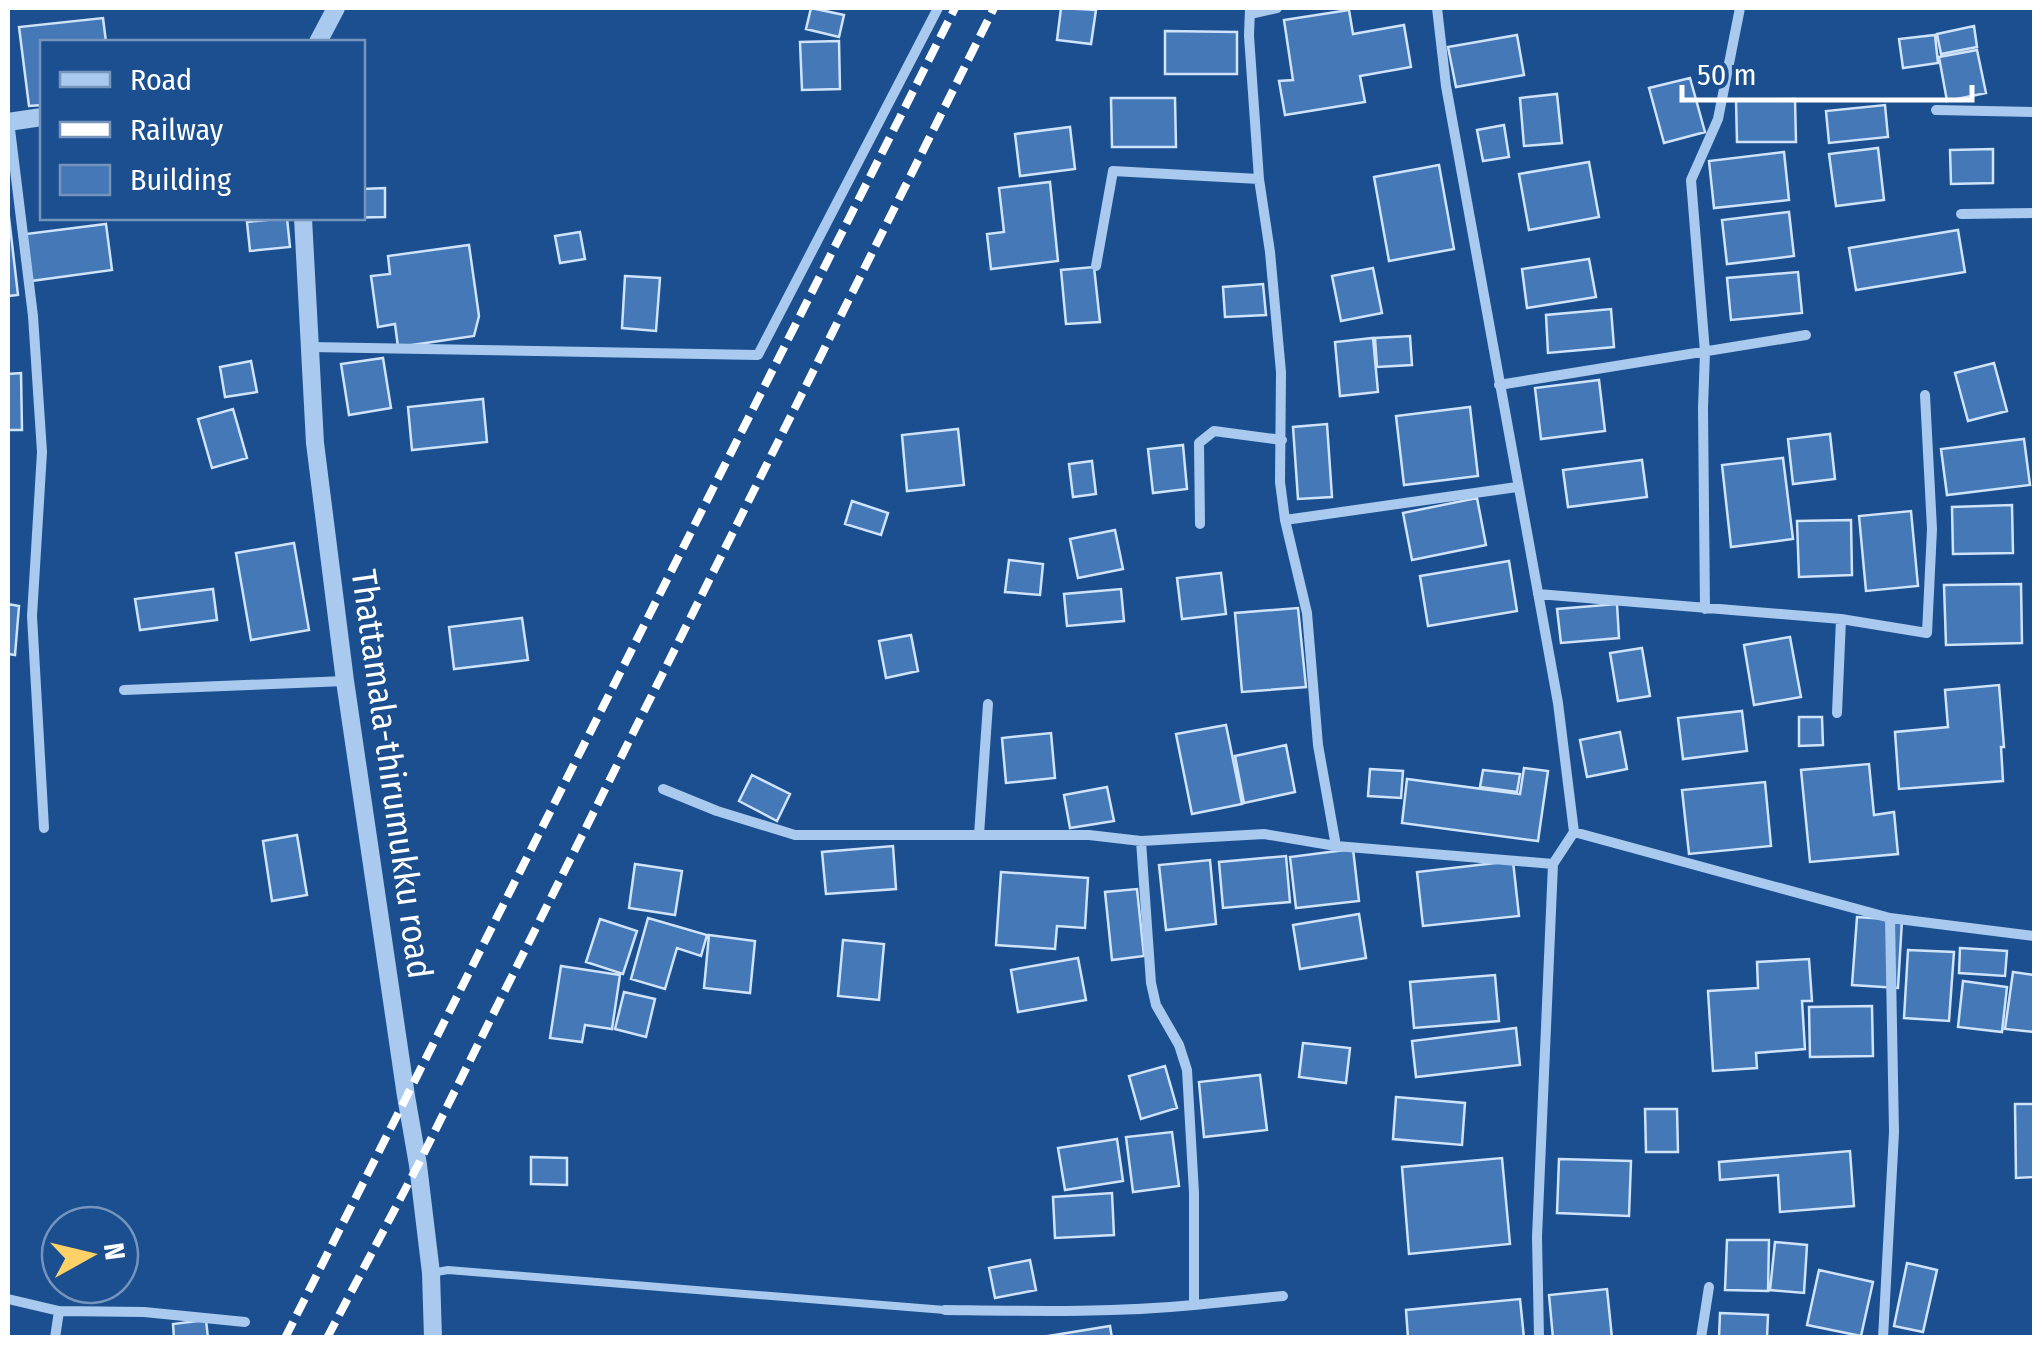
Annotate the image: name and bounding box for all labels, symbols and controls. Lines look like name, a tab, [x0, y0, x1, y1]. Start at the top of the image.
legend	[40, 40, 365, 220]
scale bar	[1682, 40, 1972, 102]
text: 50 m	[1697, 57, 1757, 93]
text: Road	[130, 62, 192, 98]
text: Railway	[130, 112, 224, 148]
text: Building	[130, 162, 232, 198]
street label: Thattamala-thirumukku road	[342, 567, 442, 981]
north arrow	[40, 1205, 140, 1305]
text: N	[97, 1241, 132, 1262]

